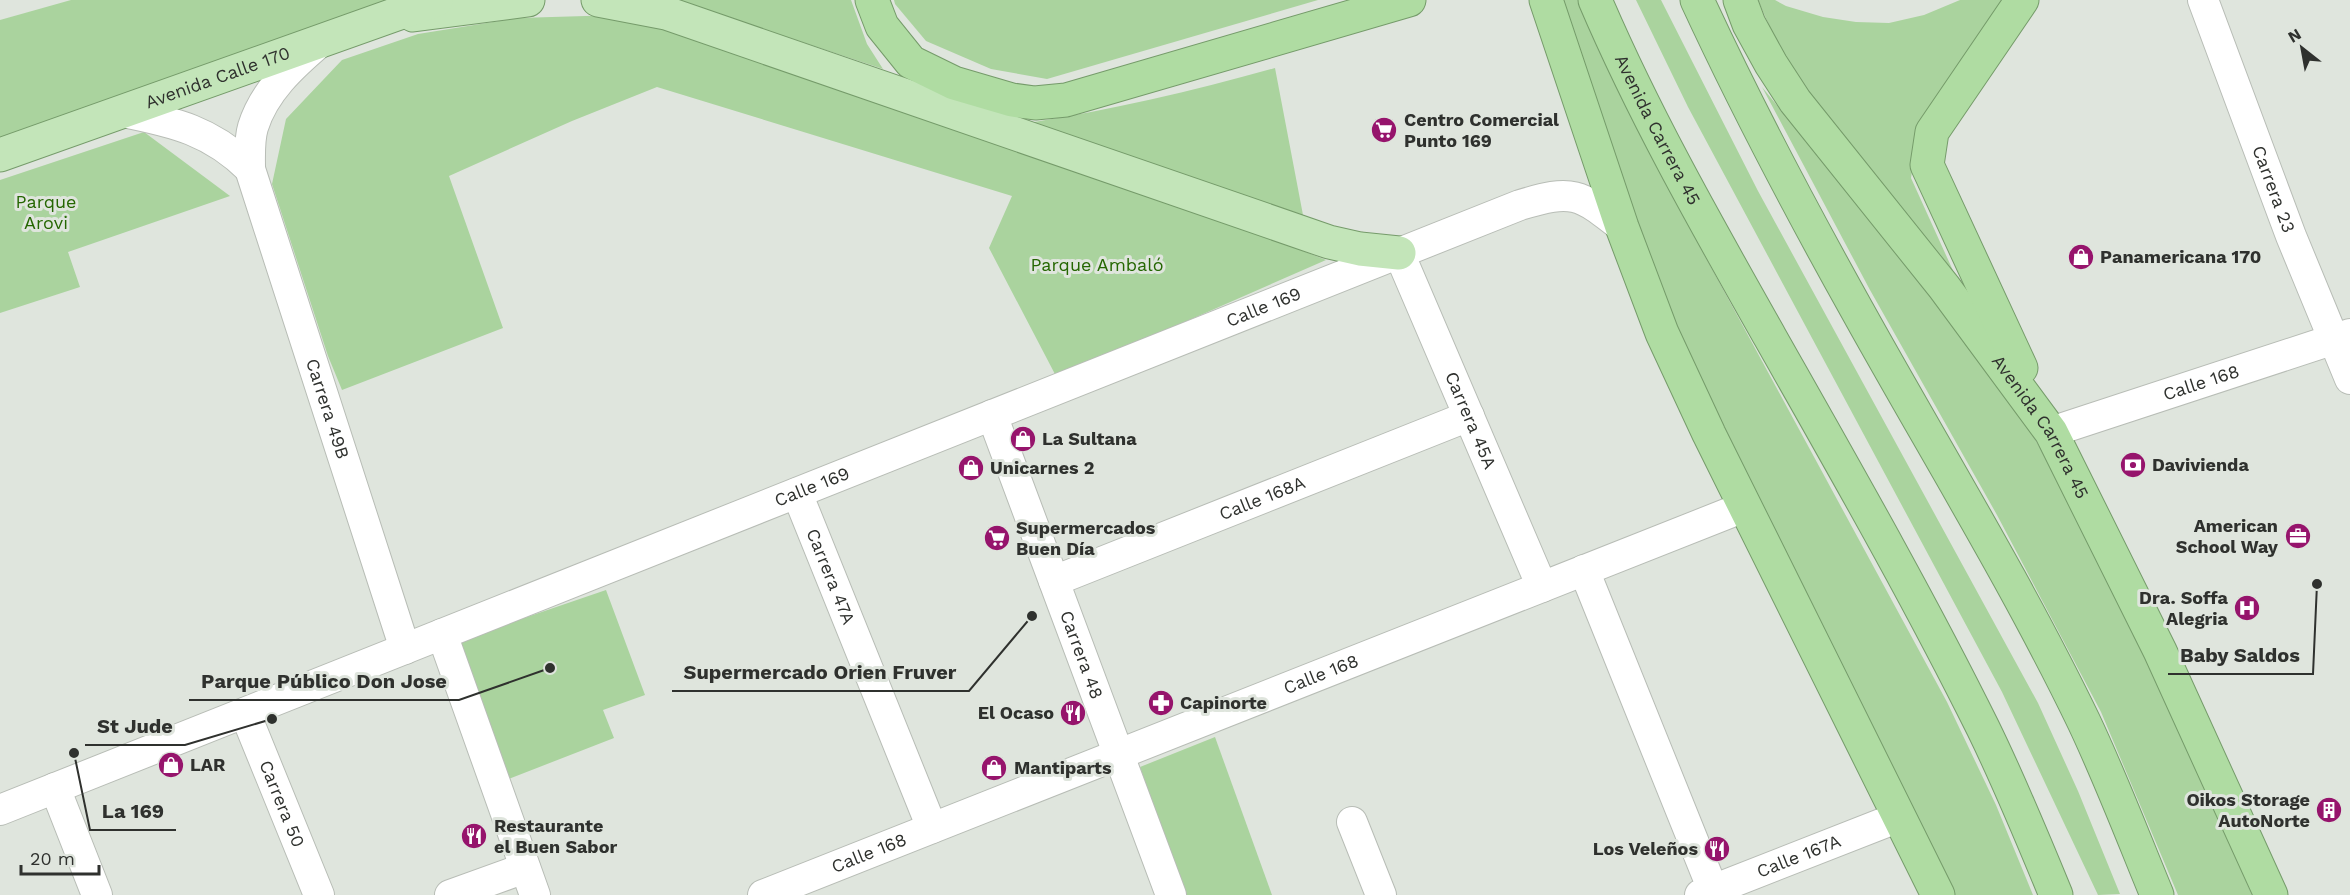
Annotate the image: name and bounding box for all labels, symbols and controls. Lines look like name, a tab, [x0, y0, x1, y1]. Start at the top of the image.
north arrow	[2272, 18, 2332, 78]
text: N	[2285, 24, 2305, 47]
street label: Avenida Calle 170	[142, 42, 293, 112]
street label: Avenida Carrera 45	[1611, 51, 1705, 208]
place label: Centro Comercial Punto 169	[1404, 109, 1559, 151]
supermarket icon: Centro Comercial Punto 169	[1369, 115, 1399, 145]
street label: Carrera 23	[2248, 143, 2300, 236]
park label: Parque Arovi	[15, 191, 77, 233]
shop icon: Panamericana 170	[2066, 242, 2096, 272]
place label: Panamericana 170	[2100, 246, 2261, 267]
park label: Parque Ambaló	[1030, 254, 1164, 275]
street label: Calle 169	[1223, 282, 1304, 331]
street label: Avenida Carrera 45	[1988, 351, 2093, 502]
street label: Carrera 49B	[302, 356, 354, 461]
street label: Calle 168	[2160, 360, 2242, 405]
street label: Carrera 45A	[1441, 368, 1501, 472]
shop icon: La Sultana	[1008, 424, 1038, 454]
place label: La Sultana	[1042, 428, 1137, 449]
bank icon: Davivienda	[2118, 450, 2148, 480]
shop icon: Unicarnes 2	[956, 453, 986, 483]
place label: Davivienda	[2152, 454, 2249, 475]
place label: Unicarnes 2	[990, 457, 1095, 478]
street label: Calle 169	[771, 462, 852, 511]
street label: Calle 168A	[1216, 471, 1308, 524]
place label: American School Way	[2176, 515, 2279, 557]
place label: Supermercados Buen Día	[1016, 517, 1156, 559]
office icon: American School Way	[2283, 521, 2313, 551]
supermarket icon: Supermercados Buen Día	[982, 523, 1012, 553]
street label: Carrera 47A	[802, 525, 860, 627]
place label: Dra. Soffa Alegria	[2139, 587, 2229, 629]
hospital icon: Dra. Soffa Alegria	[2232, 593, 2262, 623]
street label: Carrera 48	[1056, 608, 1108, 702]
callout: Baby Saldos	[2168, 636, 2313, 674]
text: Baby Saldos	[2180, 643, 2300, 667]
street label: Calle 168	[1280, 650, 1361, 698]
callout: Supermercado Orien Fruver	[672, 653, 969, 691]
text: Supermercado Orien Fruver	[684, 660, 957, 684]
callout: Parque Público Don Jose	[189, 662, 459, 700]
text: Parque Público Don Jose	[201, 669, 447, 693]
pharmacy icon: Capinorte	[1146, 688, 1176, 718]
place label: Capinorte	[1180, 692, 1267, 713]
restaurant icon: El Ocaso	[1058, 698, 1088, 728]
place label: El Ocaso	[978, 702, 1054, 723]
callout: St Jude	[85, 707, 185, 745]
text: St Jude	[97, 714, 173, 738]
shop icon: LAR	[156, 750, 186, 780]
shop icon: Mantiparts	[979, 753, 1009, 783]
place label: LAR	[190, 754, 226, 775]
street label: Carrera 50	[255, 757, 309, 850]
place label: Mantiparts	[1014, 757, 1112, 778]
place label: Oikos Storage AutoNorte	[2186, 789, 2310, 831]
callout: La 169	[90, 792, 176, 830]
building icon: Oikos Storage AutoNorte	[2314, 795, 2344, 825]
text: La 169	[102, 799, 164, 823]
place label: Restaurante el Buen Sabor	[494, 815, 617, 857]
restaurant icon: Restaurante el Buen Sabor	[459, 821, 489, 851]
street label: Calle 168	[828, 828, 909, 877]
street label: Calle 167A	[1753, 830, 1844, 882]
restaurant icon: Los Veleños	[1702, 834, 1732, 864]
scale bar	[21, 838, 99, 876]
place label: Los Veleños	[1593, 838, 1698, 859]
text: 20 m	[30, 848, 75, 869]

